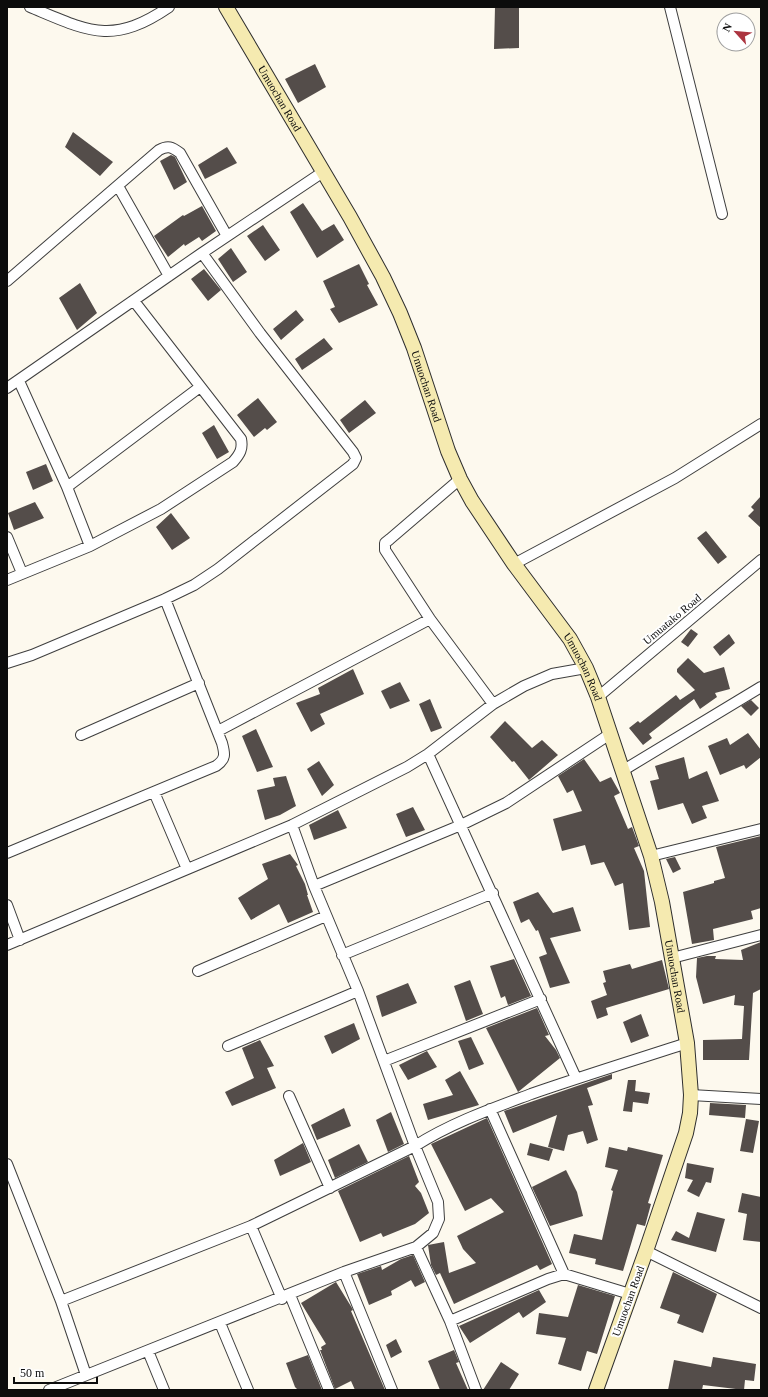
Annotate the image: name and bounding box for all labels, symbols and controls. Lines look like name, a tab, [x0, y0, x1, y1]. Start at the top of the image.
north arrow	[716, 12, 756, 52]
text: N	[720, 21, 734, 34]
street label: Umuochan Road	[256, 63, 304, 134]
street label: Umuochan Road	[409, 349, 444, 424]
street label: Umuatako Road	[641, 591, 704, 647]
street label: Umuochan Road	[561, 630, 605, 703]
street label: Umuochan Road	[663, 939, 688, 1014]
street label: Umuochan Road	[610, 1264, 647, 1338]
scale bar	[14, 1359, 97, 1385]
text: 50 m	[20, 1366, 45, 1380]

